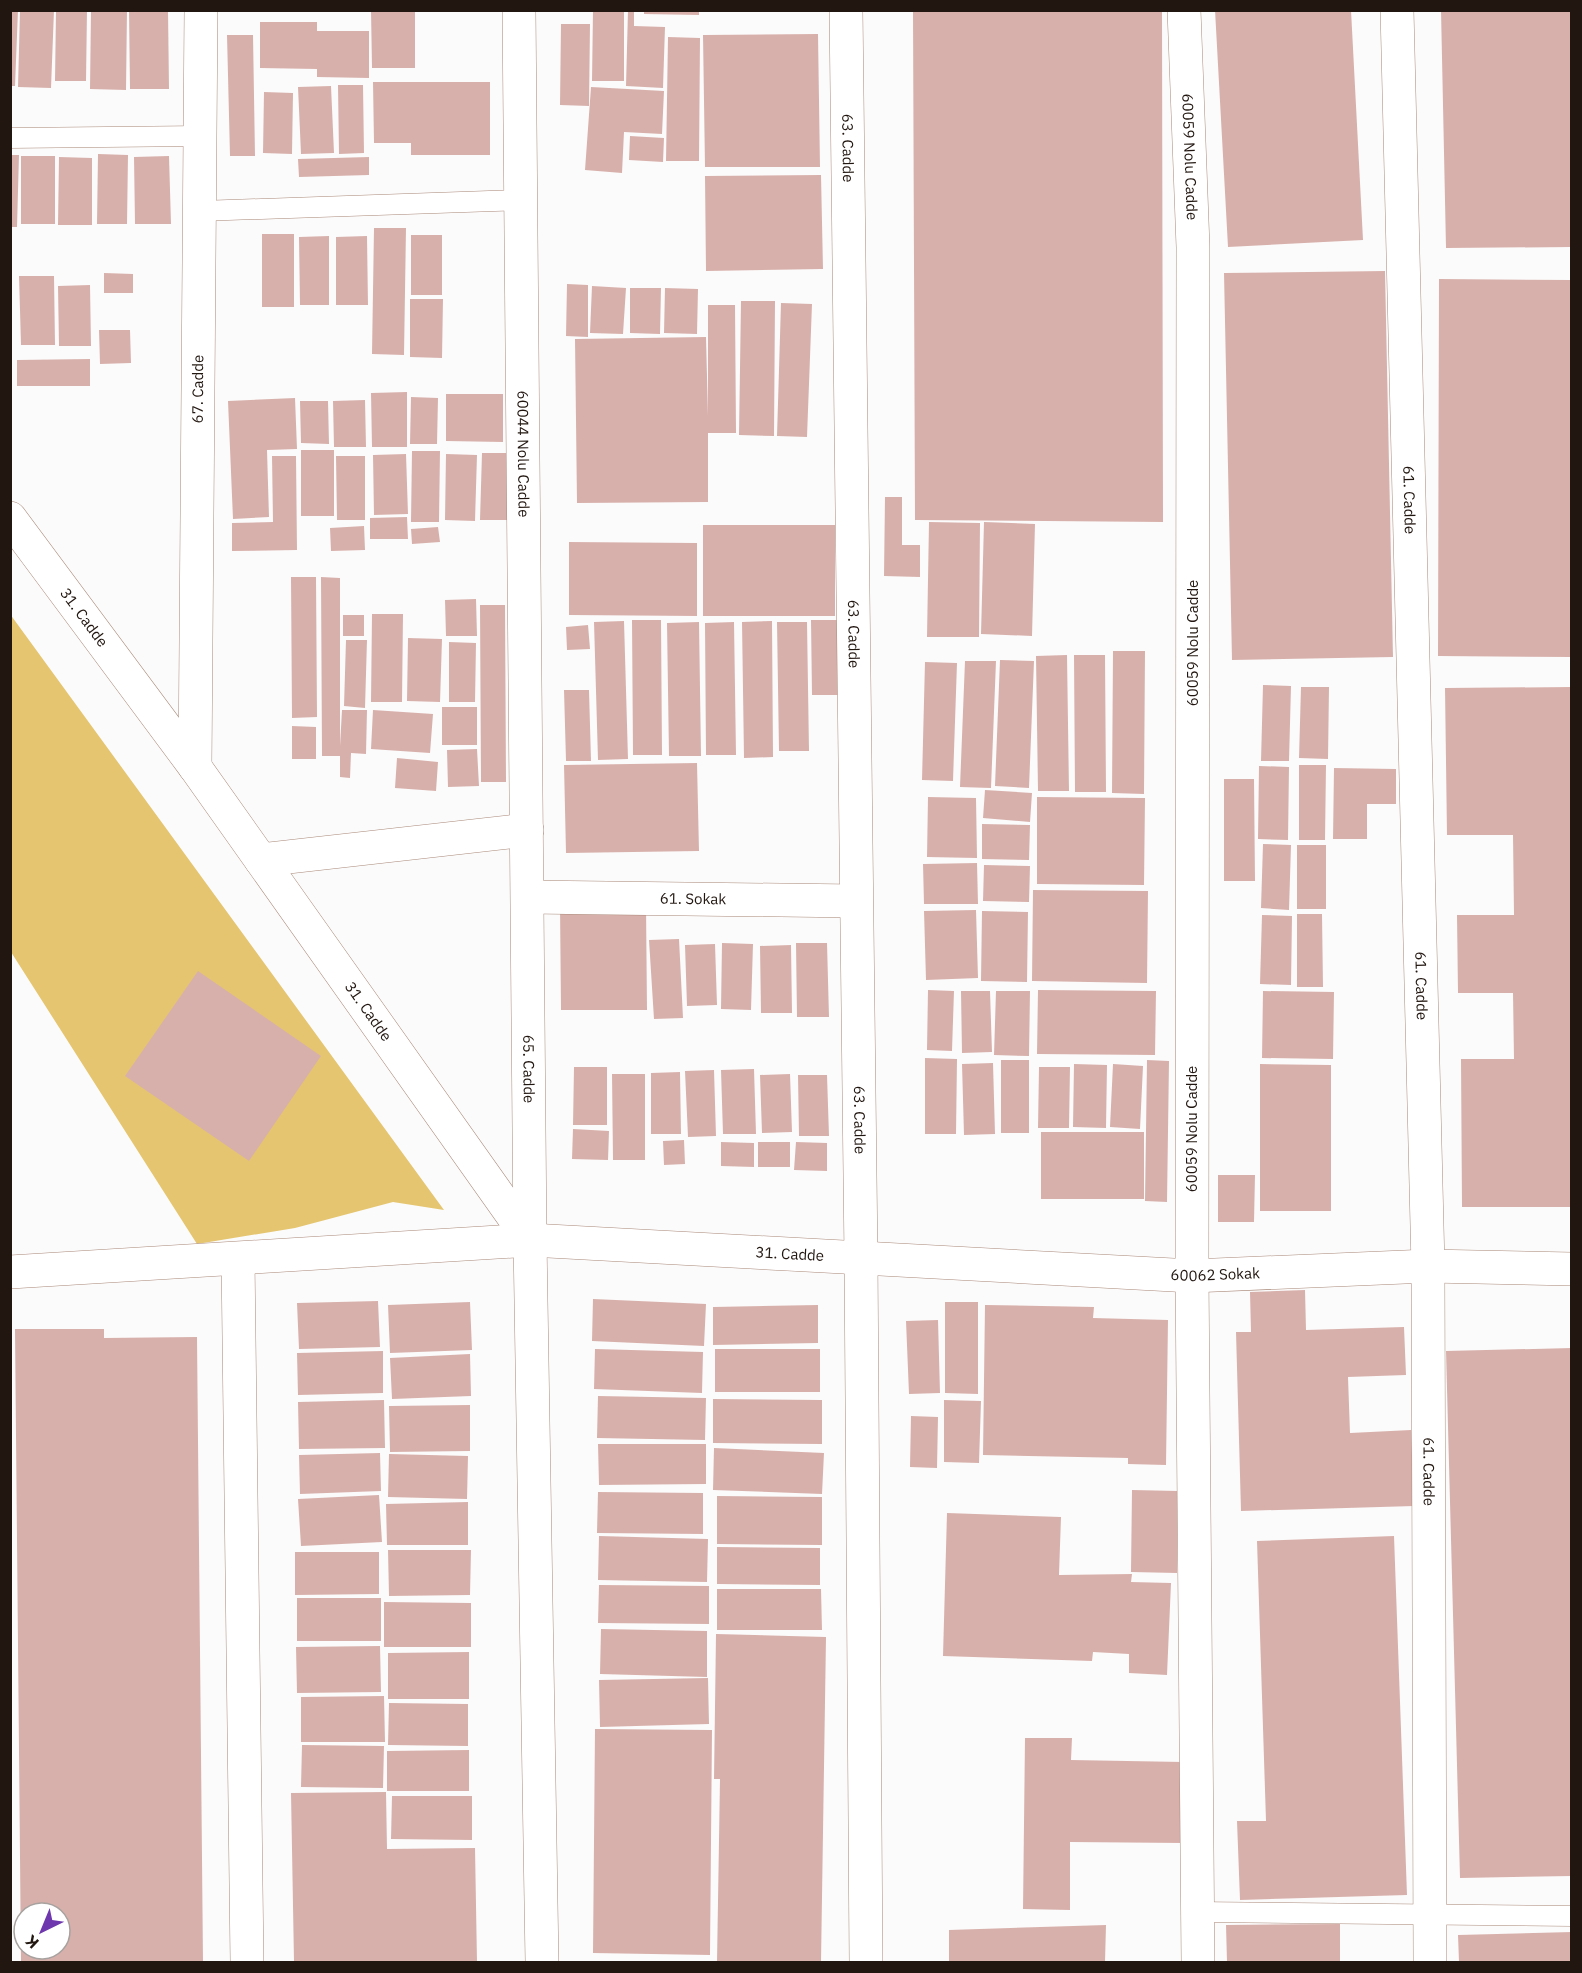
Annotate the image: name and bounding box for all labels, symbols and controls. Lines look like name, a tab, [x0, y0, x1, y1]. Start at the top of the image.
street label: 60059 Nolu Cadde	[1178, 93, 1202, 221]
street label: 63. Cadde	[838, 114, 858, 182]
street label: 67. Cadde	[188, 355, 207, 423]
street label: 60044 Nolu Cadde	[513, 390, 534, 517]
street label: 61. Cadde	[1399, 465, 1420, 534]
street label: 60059 Nolu Cadde	[1183, 580, 1202, 706]
street label: 31. Cadde	[56, 584, 112, 650]
street label: 63. Cadde	[844, 600, 864, 668]
street label: 61. Sokak	[660, 889, 726, 908]
street label: 61. Cadde	[1411, 951, 1432, 1020]
street label: 31. Cadde	[341, 978, 396, 1045]
street label: 65. Cadde	[519, 1035, 539, 1103]
street label: 60059 Nolu Cadde	[1182, 1066, 1201, 1192]
street label: 63. Cadde	[850, 1085, 870, 1154]
street label: 31. Cadde	[755, 1242, 825, 1265]
street label: 60062 Sokak	[1170, 1263, 1260, 1285]
street label: 61. Cadde	[1419, 1437, 1439, 1506]
north arrow	[12, 1901, 72, 1961]
text: K	[21, 1931, 43, 1953]

